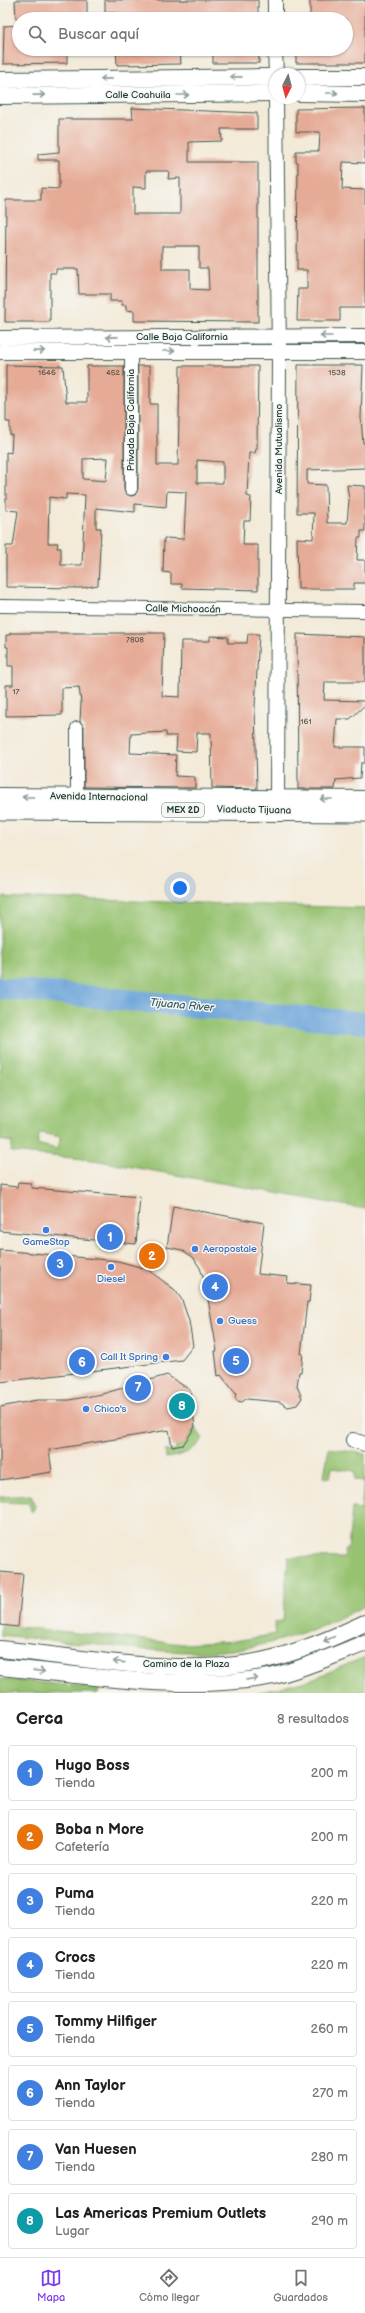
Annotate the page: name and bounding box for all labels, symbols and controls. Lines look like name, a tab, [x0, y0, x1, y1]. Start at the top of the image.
search box	[12, 12, 353, 56]
icon: search	[26, 23, 48, 45]
text: Buscar aquí	[58, 25, 139, 44]
north arrow	[269, 68, 305, 104]
one-way arrow	[230, 74, 243, 81]
one-way arrow	[100, 75, 113, 83]
street label: Calle Coahuila	[105, 89, 171, 101]
one-way arrow	[325, 89, 338, 97]
one-way arrow	[32, 91, 45, 99]
one-way arrow	[176, 91, 189, 99]
street label: Calle Baja California	[136, 331, 228, 343]
one-way arrow	[320, 332, 333, 340]
one-way arrow	[106, 333, 119, 341]
one-way arrow	[32, 347, 45, 355]
one-way arrow	[162, 347, 175, 355]
house number: 1646	[38, 368, 56, 377]
house number: 452	[106, 368, 120, 377]
street label: Privada Baja California	[125, 368, 137, 471]
house number: 1538	[328, 368, 346, 377]
street label: Avenida Mutualismo	[273, 403, 285, 494]
street label: Calle Michoacán	[145, 602, 221, 616]
house number: 7808	[126, 635, 144, 644]
house number: 17	[12, 687, 20, 696]
house number: 161	[300, 717, 312, 726]
street label: Avenida Internacional	[50, 790, 148, 804]
one-way arrow	[22, 793, 35, 800]
one-way arrow	[320, 795, 333, 803]
road number: MEX 2D	[162, 803, 204, 817]
street label: Viaducto Tijuana	[217, 803, 292, 817]
your location	[170, 878, 190, 898]
water label: Tijuana River	[150, 996, 215, 1014]
pin: 1	[97, 1222, 123, 1252]
marker: GameStop	[41, 1225, 51, 1235]
place label: GameStop	[22, 1236, 70, 1248]
pin: 2	[139, 1241, 165, 1271]
place label: Aeropostale	[203, 1243, 257, 1255]
marker: Aeropostale	[190, 1244, 200, 1254]
pin: 3	[47, 1249, 73, 1279]
marker: Diesel	[106, 1262, 116, 1272]
pin: 4	[202, 1272, 228, 1302]
place label: Diesel	[97, 1273, 125, 1285]
place label: Guess	[228, 1315, 257, 1327]
marker: Guess	[215, 1316, 225, 1326]
pin: 5	[223, 1346, 249, 1376]
pin: 6	[69, 1347, 95, 1377]
place label: Call It Spring	[100, 1351, 158, 1363]
marker: Call It Spring	[161, 1352, 171, 1362]
pin: 7	[125, 1373, 151, 1403]
pin: 8	[169, 1391, 195, 1421]
place label: Chico's	[94, 1403, 126, 1415]
marker: Chico's	[81, 1404, 91, 1414]
one-way arrow	[324, 1636, 336, 1643]
street label: Camino de la Plaza	[143, 1658, 230, 1670]
one-way arrow	[113, 1659, 126, 1666]
one-way arrow	[32, 1667, 45, 1674]
one-way arrow	[245, 1675, 258, 1683]
text: Cerca	[16, 1709, 63, 1729]
text: 8 resultados	[277, 1711, 349, 1727]
text: Hugo Boss	[55, 1756, 130, 1775]
text: 1	[27, 1765, 33, 1781]
text: 200 m	[311, 1765, 348, 1781]
text: Tienda	[55, 1775, 95, 1791]
text: Boba n More	[55, 1820, 144, 1839]
text: 2	[26, 1829, 34, 1845]
text: 200 m	[311, 1829, 348, 1845]
text: Cafetería	[55, 1839, 109, 1855]
text: Puma	[55, 1884, 94, 1903]
text: 3	[26, 1893, 34, 1909]
text: 220 m	[311, 1893, 348, 1909]
text: Tienda	[55, 1903, 95, 1919]
text: Crocs	[55, 1948, 95, 1967]
text: 4	[26, 1957, 34, 1973]
text: 220 m	[311, 1957, 348, 1973]
text: Tienda	[55, 1967, 95, 1983]
text: Tommy Hilfiger	[55, 2012, 157, 2031]
text: 5	[26, 2021, 34, 2037]
text: 260 m	[310, 2021, 348, 2037]
text: Tienda	[55, 2031, 95, 2047]
text: Ann Taylor	[55, 2076, 125, 2095]
text: 6	[26, 2085, 34, 2101]
text: 270 m	[312, 2085, 348, 2101]
text: Tienda	[55, 2095, 95, 2111]
text: Van Huesen	[55, 2140, 137, 2159]
text: 7	[26, 2149, 34, 2165]
text: 280 m	[311, 2149, 348, 2165]
text: Tienda	[55, 2159, 95, 2175]
text: Las Americas Premium Outlets	[55, 2204, 266, 2223]
text: 8	[26, 2213, 34, 2229]
text: 290 m	[311, 2213, 348, 2229]
text: Lugar	[55, 2223, 89, 2239]
tab: Mapa	[37, 2267, 65, 2304]
tab: Cómo llegar	[139, 2267, 199, 2304]
tab: Guardados	[273, 2267, 328, 2304]

